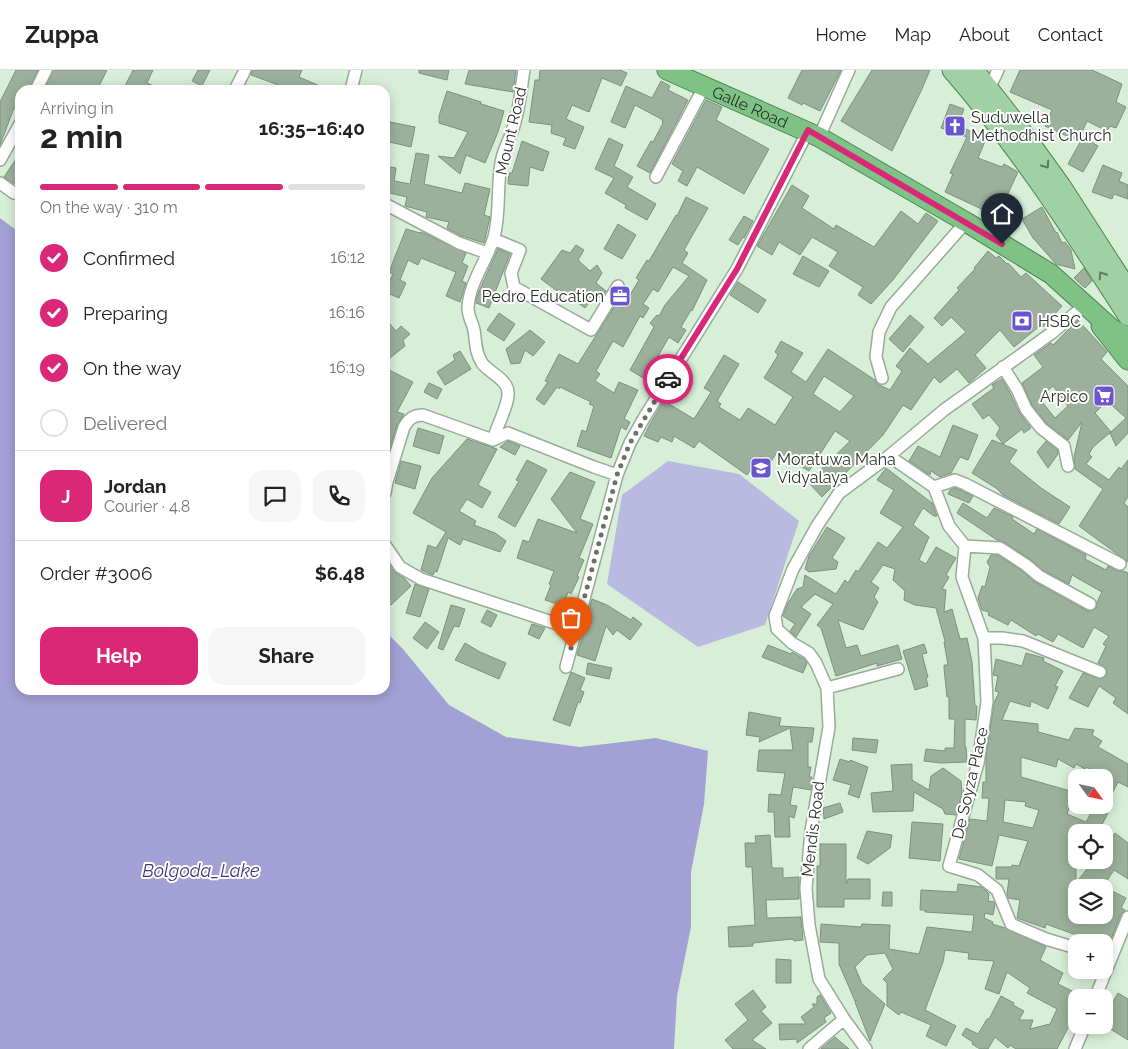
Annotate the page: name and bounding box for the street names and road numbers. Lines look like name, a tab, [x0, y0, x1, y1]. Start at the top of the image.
street label: Galle Road	[709, 82, 791, 132]
street label: Mount Road	[492, 85, 530, 177]
street label: De Soyza Place	[948, 725, 992, 841]
street label: Mendis Road	[798, 780, 828, 878]

